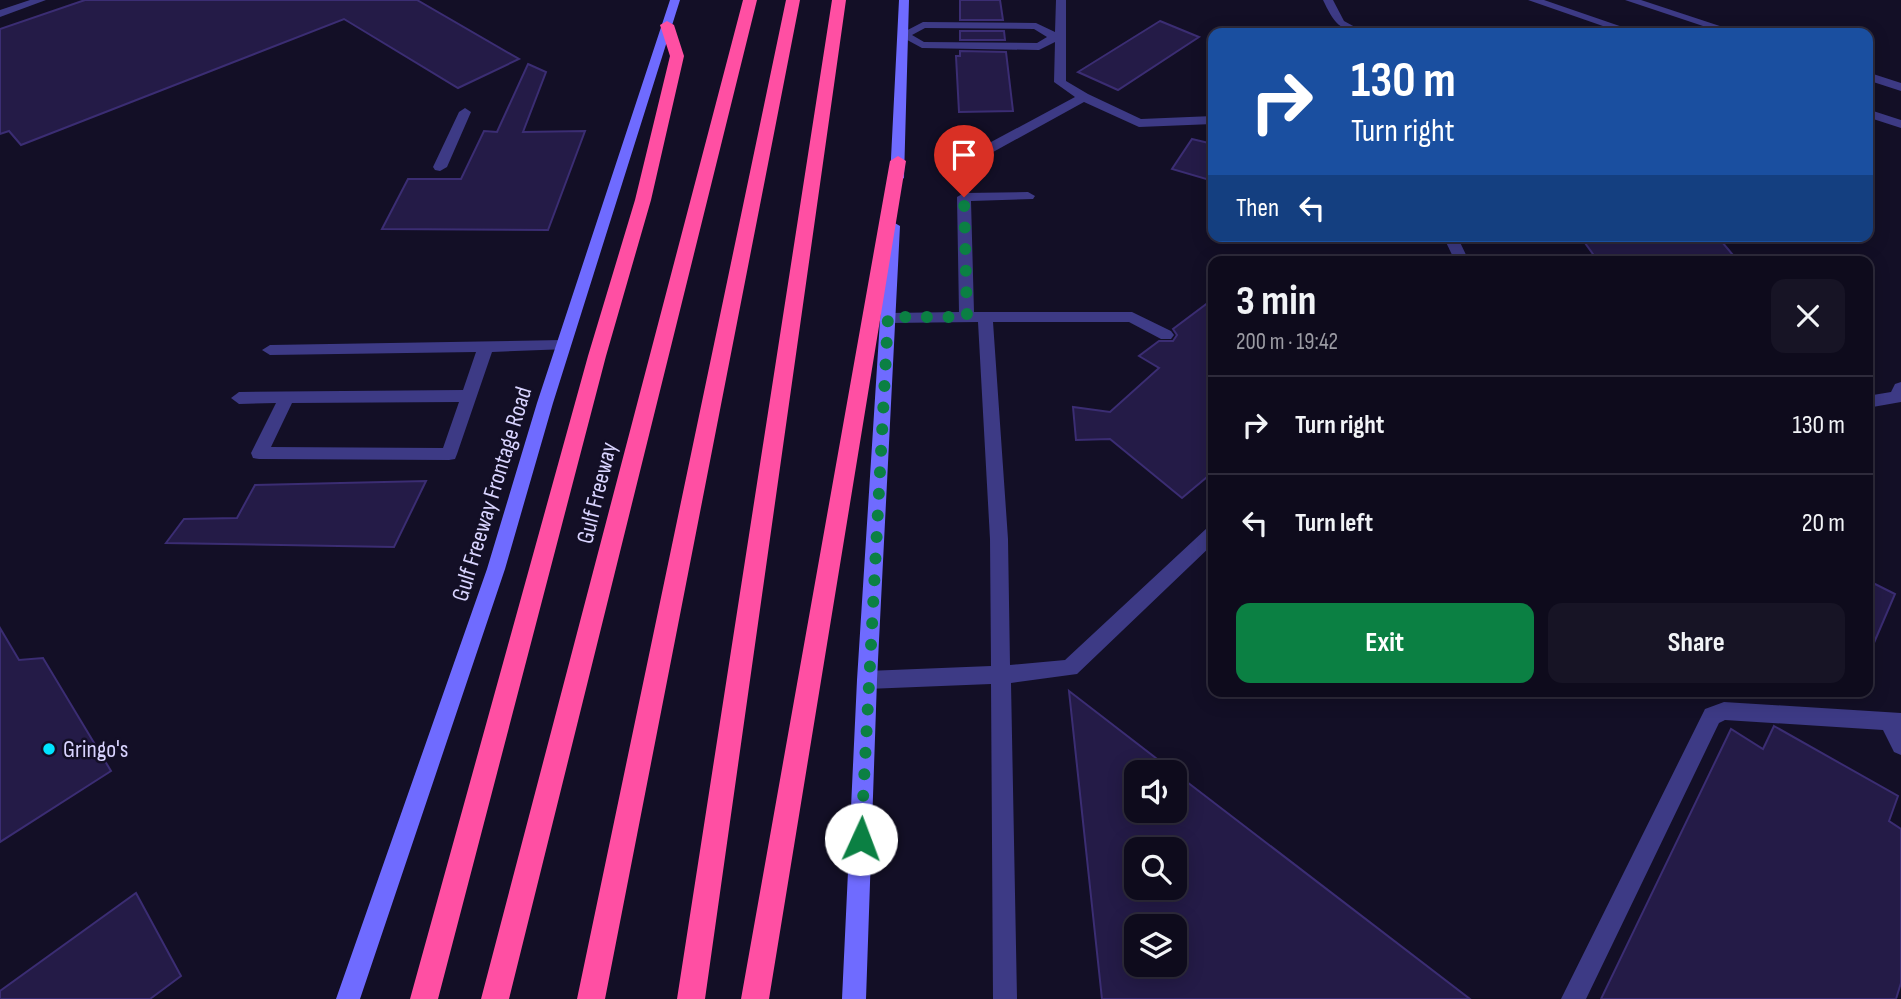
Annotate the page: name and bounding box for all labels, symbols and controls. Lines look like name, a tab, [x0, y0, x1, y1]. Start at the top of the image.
text: 130 m	[1351, 52, 1456, 111]
icon: right	[1236, 56, 1327, 147]
text: Turn right	[1351, 112, 1455, 151]
pin	[934, 125, 994, 197]
icon: arrive	[945, 136, 983, 174]
icon: left	[1293, 189, 1331, 227]
text: Then	[1236, 193, 1279, 224]
text: 3 min	[1236, 276, 1316, 327]
button: close	[1771, 279, 1845, 353]
text: 200 m · 19:42	[1236, 328, 1338, 356]
street label: Gulf Freeway Frontage Road	[446, 383, 538, 605]
icon: right	[1236, 406, 1274, 444]
text: Turn right	[1295, 410, 1384, 441]
text: 130 m	[1793, 410, 1845, 441]
street label: Gulf Freeway	[570, 439, 624, 547]
icon: left	[1236, 504, 1274, 542]
text: Turn left	[1295, 508, 1373, 539]
text: 20 m	[1802, 508, 1845, 539]
button: Exit	[1236, 603, 1534, 683]
button: Share	[1548, 603, 1845, 683]
place label: Gringo's	[63, 735, 128, 764]
marker: Gringo's	[41, 741, 57, 757]
map controls	[1124, 760, 1187, 977]
button: sound	[1124, 760, 1187, 823]
position arrow	[824, 802, 898, 876]
button: search	[1124, 837, 1187, 900]
button: layers	[1124, 914, 1187, 977]

